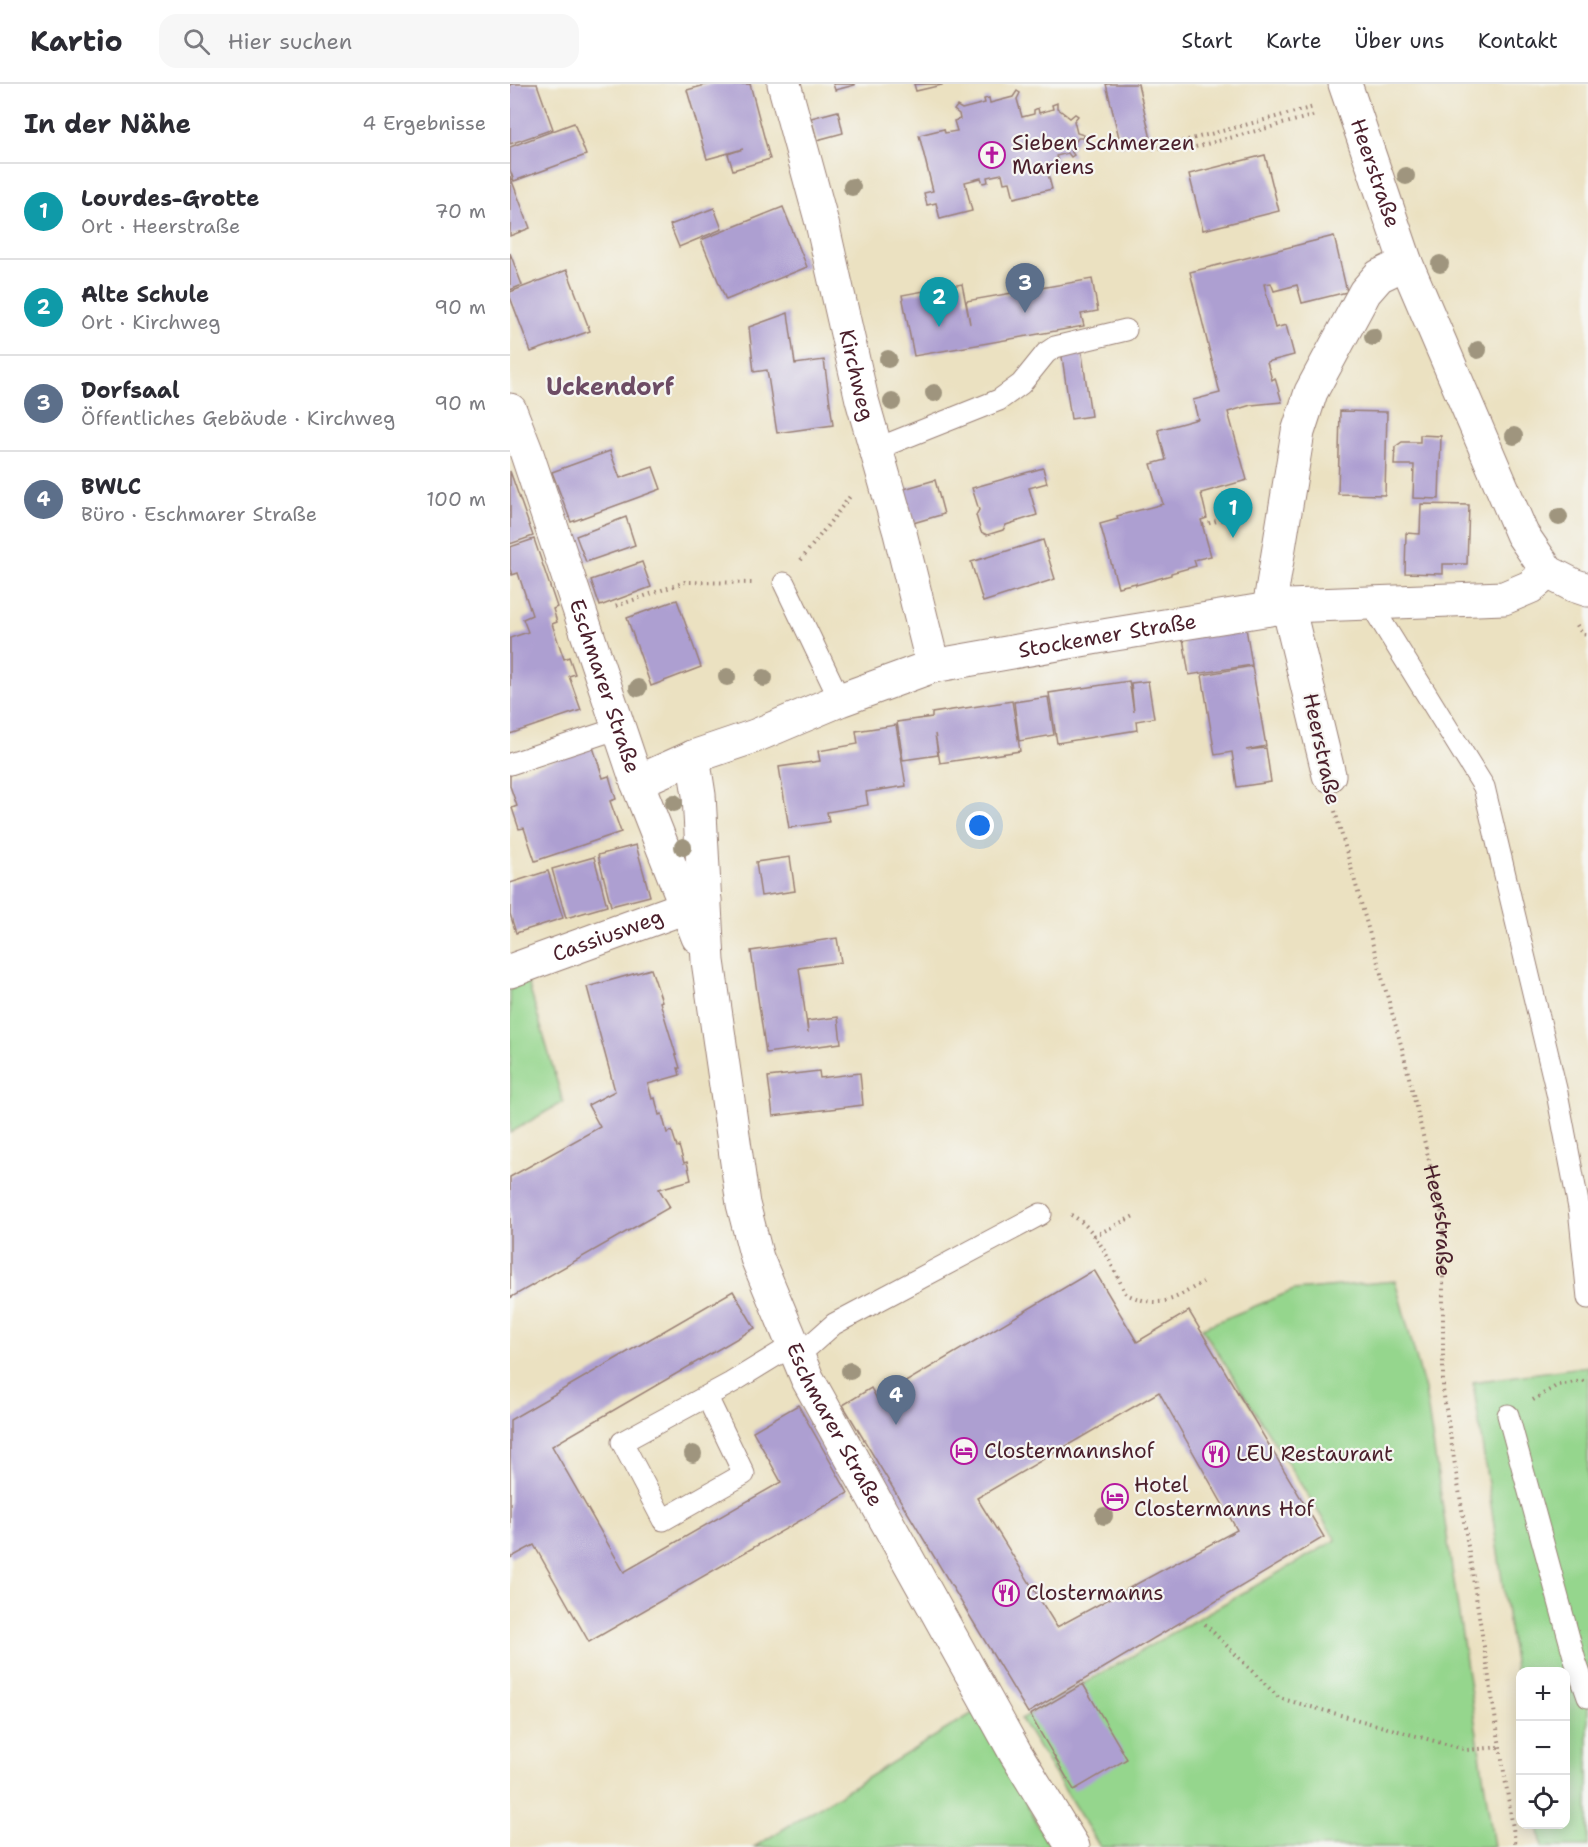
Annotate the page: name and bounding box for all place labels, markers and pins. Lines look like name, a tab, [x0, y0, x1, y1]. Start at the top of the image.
place label: Sieben Schmerzen Mariens	[1012, 129, 1195, 181]
church icon: Sieben Schmerzen Mariens	[977, 140, 1007, 170]
pin: 3	[1006, 264, 1044, 313]
pin: 2	[920, 278, 958, 327]
pin: 1	[1214, 488, 1252, 538]
pin: 4	[876, 1376, 916, 1425]
hotel icon: Clostermannshof	[949, 1436, 979, 1466]
place label: Clostermannshof	[984, 1437, 1155, 1465]
restaurant icon: LEU Restaurant	[1201, 1439, 1231, 1469]
place label: LEU Restaurant	[1236, 1440, 1393, 1468]
place label: Hotel Clostermanns Hof	[1134, 1471, 1315, 1523]
hotel icon: Hotel Clostermanns Hof	[1100, 1482, 1130, 1512]
restaurant icon: Clostermanns	[991, 1578, 1021, 1608]
place label: Clostermanns	[1026, 1579, 1164, 1607]

